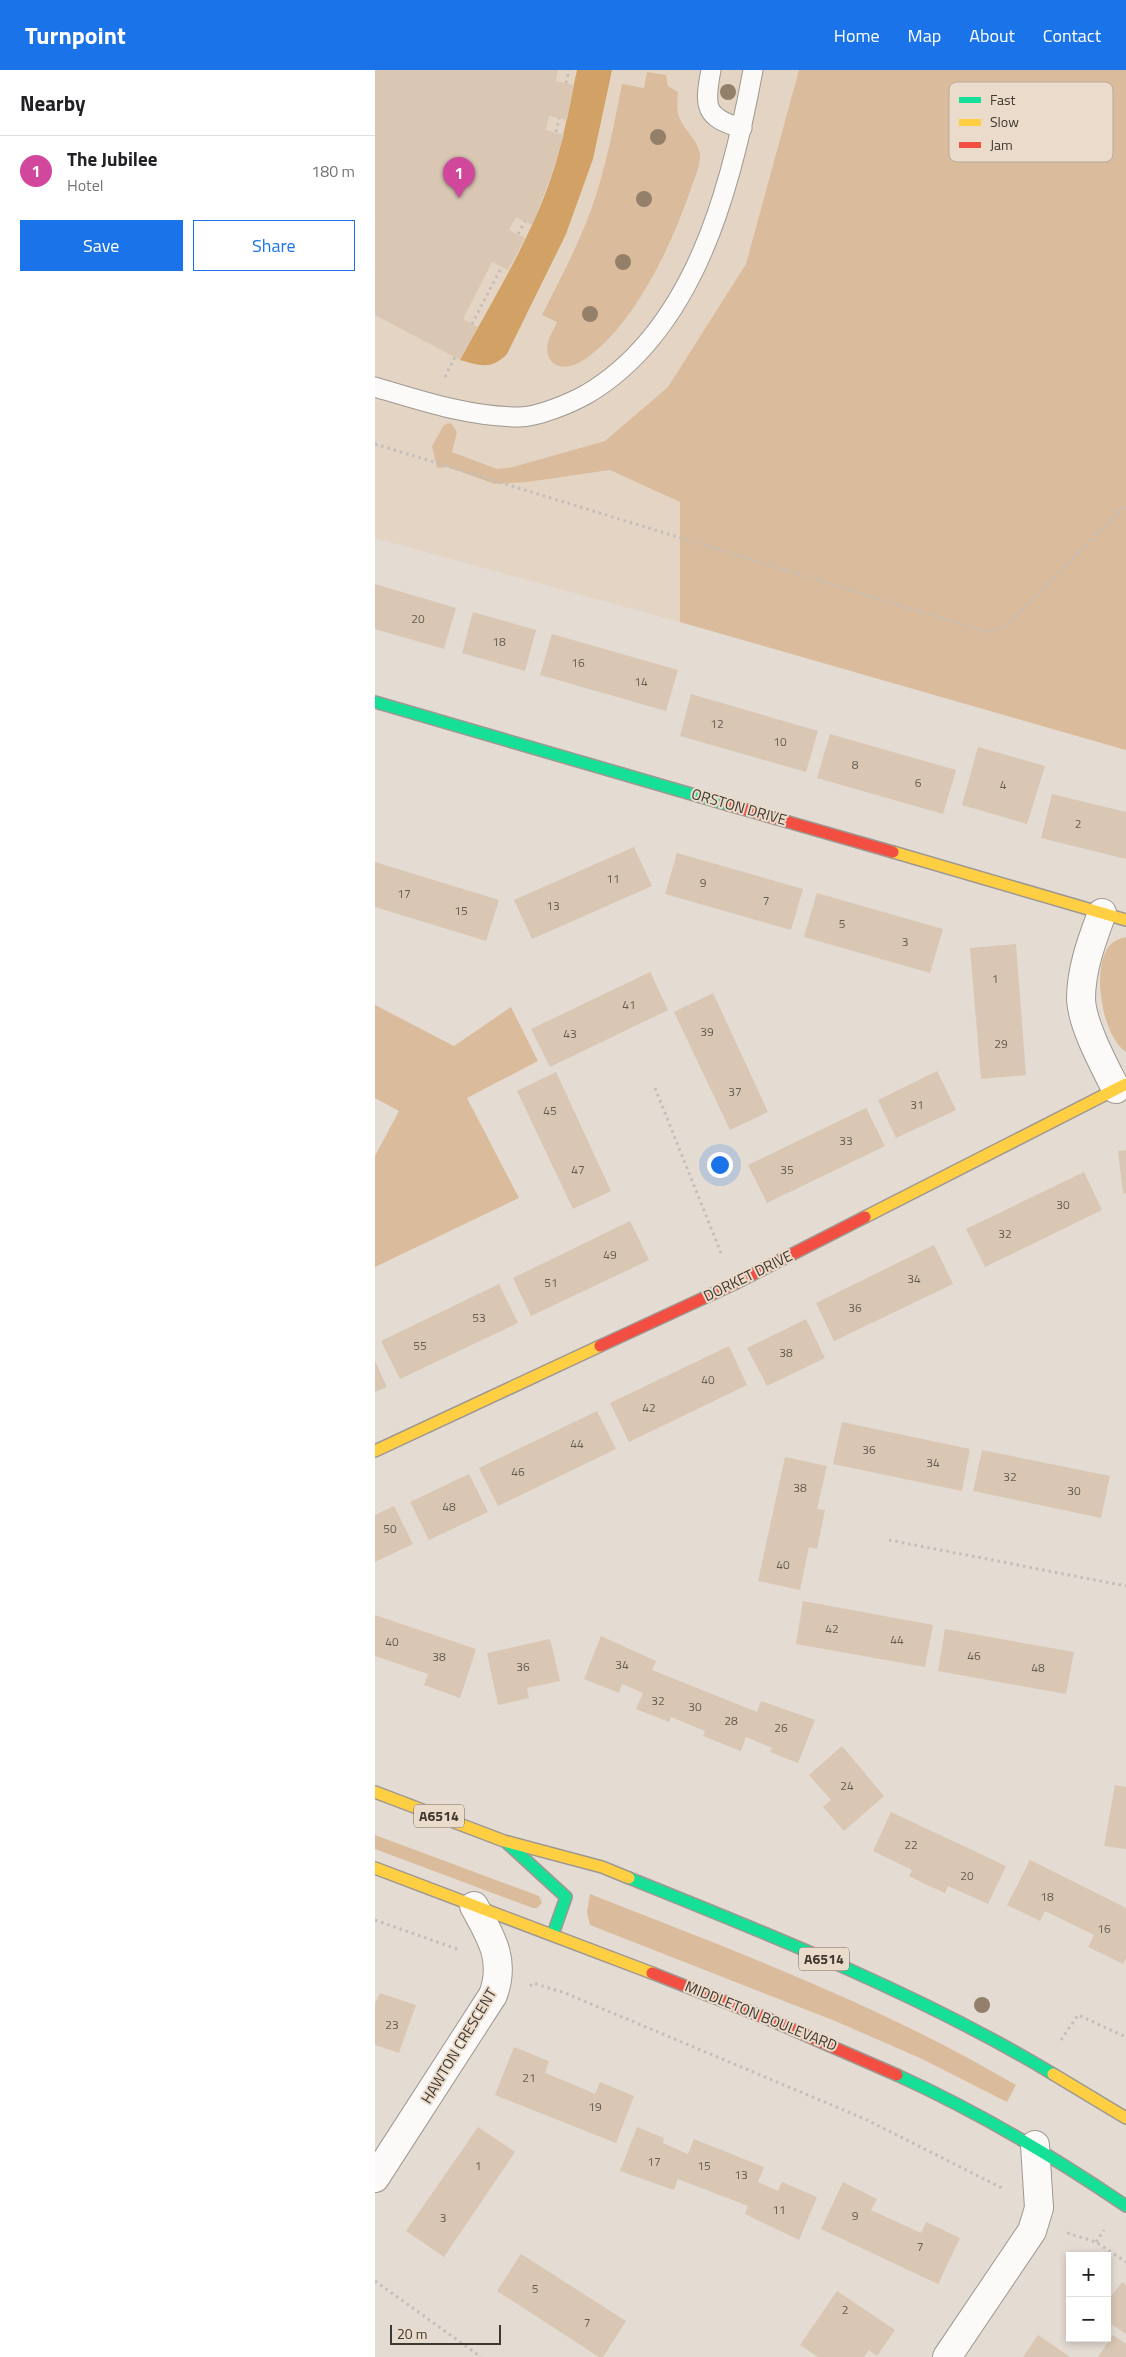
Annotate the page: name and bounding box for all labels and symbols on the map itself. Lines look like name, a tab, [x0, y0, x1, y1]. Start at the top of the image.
legend	[949, 82, 1113, 162]
text: Fast	[990, 89, 1015, 110]
text: Slow	[990, 111, 1019, 132]
text: Jam	[990, 134, 1013, 155]
pin: 1	[443, 157, 475, 198]
house number: 20	[411, 609, 425, 628]
house number: 18	[492, 632, 506, 651]
house number: 16	[571, 653, 585, 672]
house number: 14	[634, 672, 648, 691]
house number: 12	[710, 714, 724, 733]
house number: 10	[773, 732, 787, 751]
house number: 8	[852, 755, 859, 774]
house number: 6	[915, 773, 922, 792]
house number: 4	[1000, 775, 1007, 794]
street label: ORSTON DRIVE	[689, 782, 789, 831]
house number: 2	[1075, 814, 1081, 833]
house number: 11	[606, 869, 620, 888]
house number: 9	[700, 873, 707, 892]
house number: 17	[397, 884, 411, 903]
house number: 7	[763, 891, 769, 910]
house number: 13	[546, 896, 560, 915]
house number: 15	[454, 901, 468, 920]
house number: 5	[839, 914, 846, 933]
house number: 3	[902, 932, 908, 951]
house number: 1	[992, 969, 998, 988]
house number: 41	[622, 995, 636, 1014]
house number: 39	[700, 1022, 714, 1041]
house number: 43	[563, 1024, 577, 1043]
house number: 29	[994, 1034, 1008, 1053]
house number: 37	[728, 1082, 742, 1101]
house number: 31	[910, 1095, 924, 1114]
house number: 45	[543, 1101, 557, 1120]
house number: 33	[839, 1131, 853, 1150]
your location	[707, 1152, 733, 1178]
house number: 47	[571, 1160, 585, 1179]
house number: 35	[780, 1160, 794, 1179]
house number: 30	[1056, 1195, 1070, 1214]
house number: 32	[998, 1224, 1012, 1243]
street label: DORKET DRIVE	[699, 1244, 796, 1307]
house number: 49	[603, 1245, 617, 1264]
house number: 34	[907, 1269, 921, 1288]
house number: 51	[544, 1273, 558, 1292]
house number: 36	[848, 1298, 862, 1317]
house number: 53	[472, 1308, 486, 1327]
house number: 55	[413, 1336, 427, 1355]
house number: 38	[779, 1343, 793, 1362]
house number: 40	[701, 1370, 715, 1389]
house number: 42	[642, 1398, 656, 1417]
house number: 44	[570, 1434, 584, 1453]
house number: 36	[862, 1440, 876, 1459]
house number: 34	[926, 1453, 940, 1472]
house number: 46	[511, 1462, 525, 1481]
house number: 32	[1003, 1467, 1017, 1486]
house number: 38	[793, 1478, 807, 1497]
house number: 30	[1067, 1481, 1081, 1500]
house number: 48	[442, 1497, 456, 1516]
house number: 50	[383, 1519, 397, 1538]
house number: 40	[776, 1555, 790, 1574]
house number: 42	[825, 1619, 839, 1638]
house number: 44	[890, 1630, 904, 1649]
house number: 40	[385, 1632, 399, 1651]
house number: 46	[967, 1646, 981, 1665]
house number: 38	[432, 1647, 446, 1666]
house number: 34	[615, 1655, 629, 1674]
house number: 36	[516, 1657, 530, 1676]
house number: 48	[1031, 1658, 1045, 1677]
house number: 32	[651, 1691, 665, 1710]
house number: 30	[688, 1697, 702, 1716]
house number: 28	[724, 1711, 738, 1730]
house number: 26	[774, 1718, 788, 1737]
house number: 24	[840, 1776, 854, 1795]
road number: A6514	[414, 1804, 464, 1828]
house number: 22	[904, 1835, 918, 1854]
house number: 20	[960, 1866, 974, 1885]
house number: 18	[1040, 1887, 1054, 1906]
house number: 16	[1097, 1919, 1111, 1938]
road number: A6514	[799, 1948, 849, 1970]
street label: MIDDLETON BOULEVARD	[682, 1974, 841, 2057]
street label: HAWTON CRESCENT	[415, 1983, 502, 2108]
house number: 23	[385, 2015, 399, 2034]
house number: 21	[522, 2068, 536, 2087]
house number: 19	[588, 2097, 602, 2116]
house number: 17	[647, 2152, 661, 2171]
house number: 1	[475, 2156, 481, 2175]
house number: 15	[697, 2156, 711, 2175]
house number: 13	[734, 2165, 748, 2184]
house number: 11	[772, 2200, 786, 2219]
house number: 9	[852, 2206, 859, 2225]
house number: 3	[440, 2208, 446, 2227]
house number: 7	[917, 2237, 923, 2256]
house number: 5	[532, 2279, 539, 2298]
house number: 2	[842, 2300, 848, 2319]
house number: 7	[584, 2313, 590, 2332]
scale bar	[390, 2322, 501, 2345]

